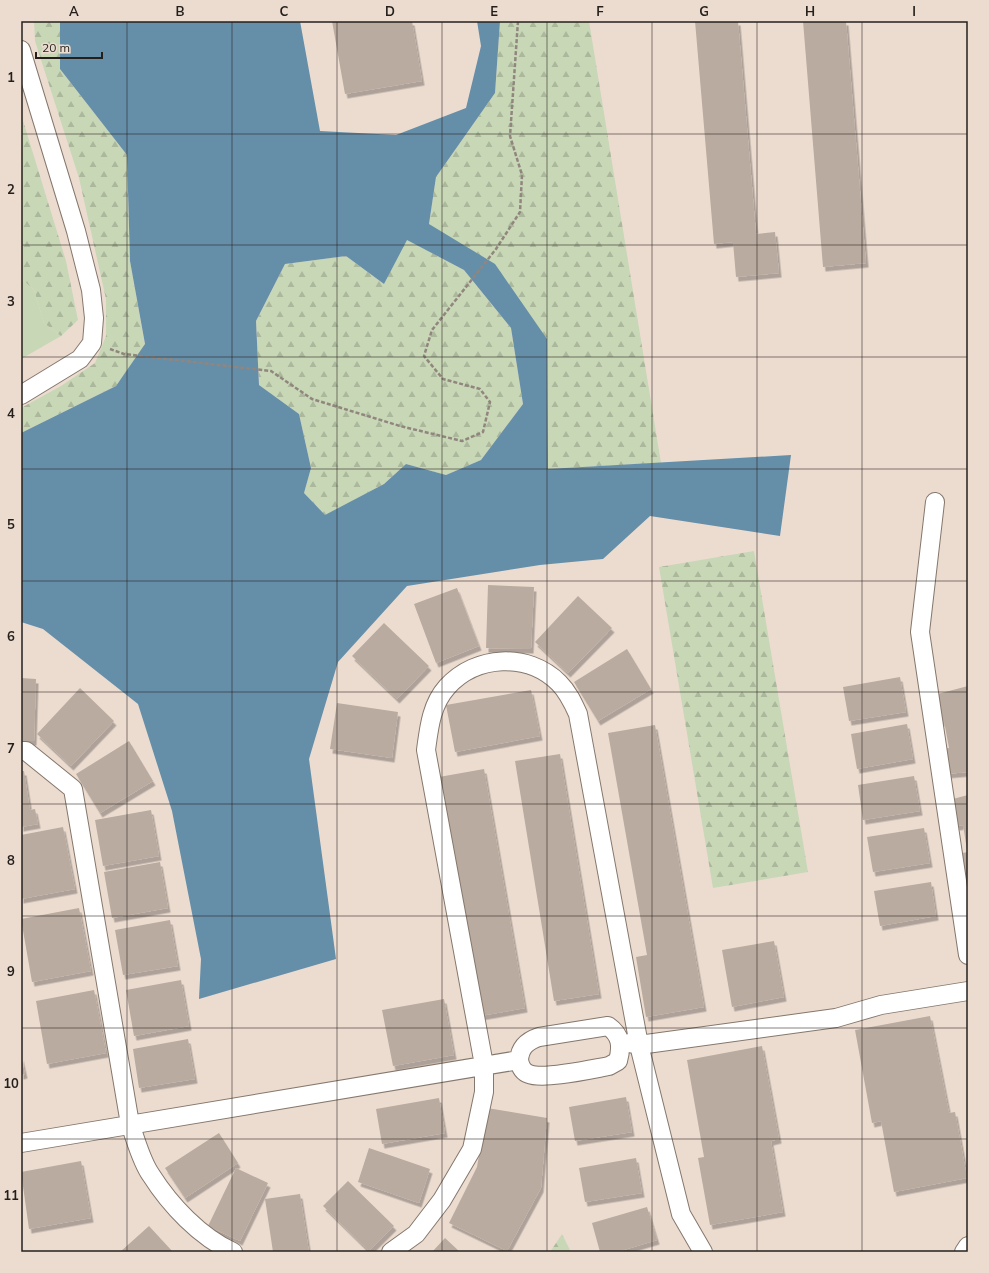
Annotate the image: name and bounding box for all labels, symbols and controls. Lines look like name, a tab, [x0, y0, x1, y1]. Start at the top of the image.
text: A	[69, 3, 79, 19]
text: B	[176, 3, 185, 19]
text: C	[280, 3, 289, 19]
text: D	[385, 3, 395, 19]
text: E	[490, 3, 498, 19]
text: F	[596, 3, 604, 19]
text: G	[699, 3, 709, 19]
text: H	[805, 3, 815, 19]
text: I	[912, 3, 916, 19]
scale bar	[36, 34, 102, 60]
text: 20 m	[42, 40, 70, 55]
text: 1	[7, 69, 15, 85]
text: 2	[7, 181, 15, 197]
text: 3	[7, 293, 15, 309]
text: 4	[7, 405, 15, 421]
text: 5	[7, 516, 15, 532]
text: 6	[7, 628, 15, 644]
text: 7	[7, 740, 15, 756]
text: 8	[7, 852, 15, 868]
text: 9	[7, 963, 15, 979]
text: 10	[3, 1075, 19, 1091]
text: 11	[3, 1187, 19, 1203]

